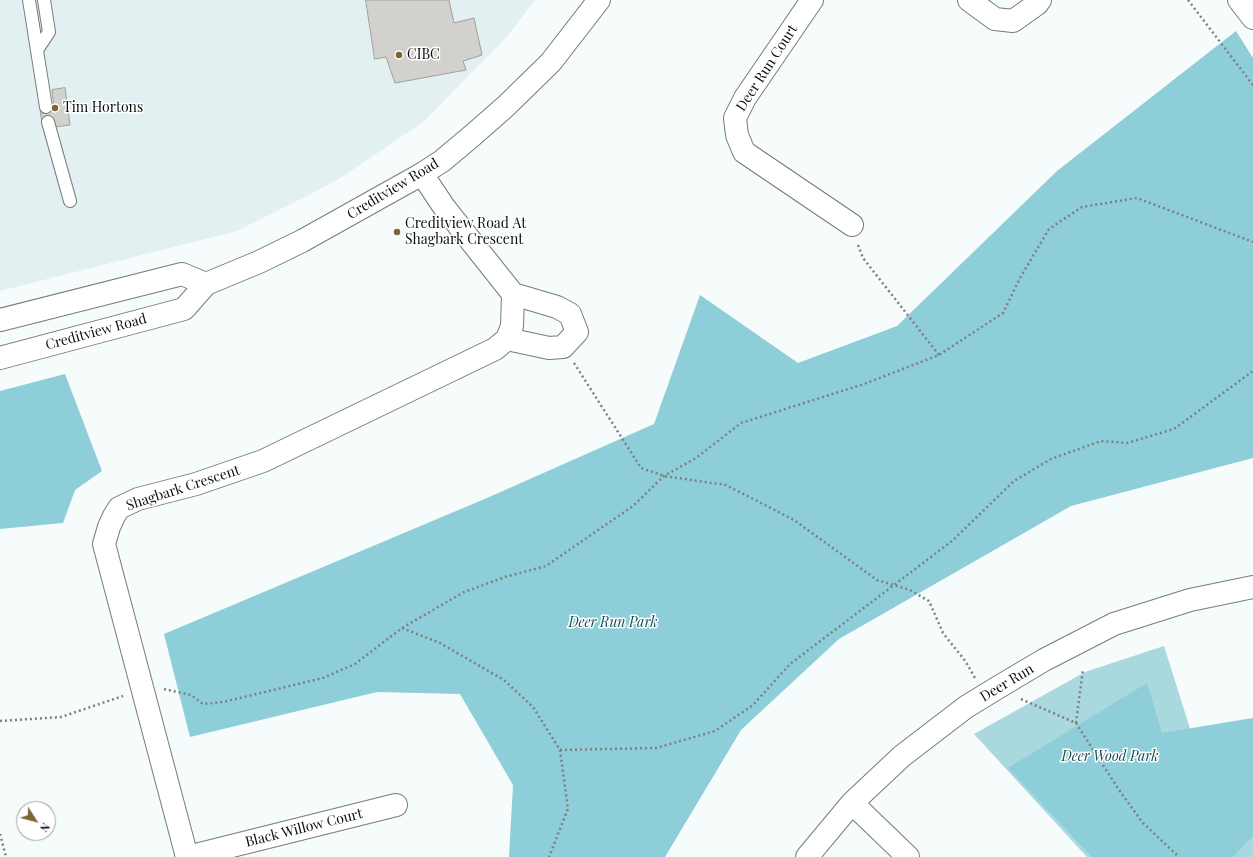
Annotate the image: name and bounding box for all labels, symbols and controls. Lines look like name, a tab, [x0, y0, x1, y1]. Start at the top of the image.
street label: Deer Run Court	[733, 22, 801, 114]
place label: CIBC	[407, 47, 440, 63]
marker: CIBC	[394, 50, 404, 60]
place label: Tim Hortons	[63, 100, 143, 116]
marker: Tim Hortons	[50, 103, 60, 113]
street label: Creditview Road	[344, 155, 442, 223]
place label: Creditview Road At Shagbark Crescent	[405, 216, 526, 248]
marker: Creditview Road At Shagbark Crescent	[392, 227, 402, 237]
street label: Creditview Road	[44, 310, 148, 354]
street label: Shagbark Crescent	[124, 462, 242, 514]
park label: Deer Run Park	[568, 615, 658, 631]
street label: Deer Run	[977, 660, 1037, 706]
park label: Deer Wood Park	[1062, 749, 1158, 765]
north arrow	[16, 801, 56, 841]
street label: Black Willow Court	[244, 805, 364, 851]
text: N	[37, 820, 54, 835]

